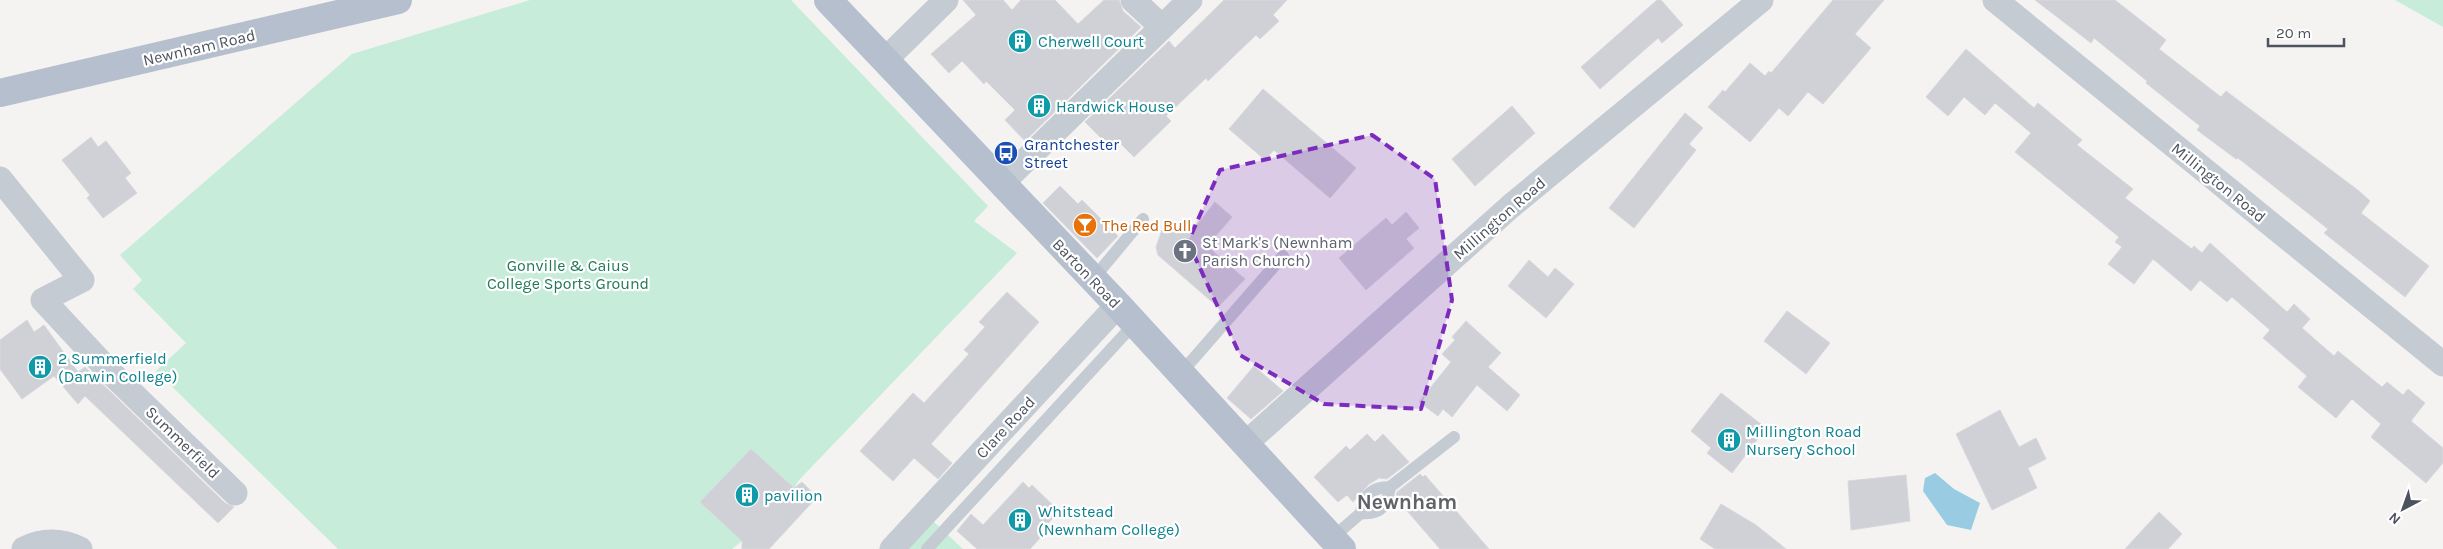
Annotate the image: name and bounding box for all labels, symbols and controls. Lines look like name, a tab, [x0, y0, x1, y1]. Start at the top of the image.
scale bar	[2268, 15, 2344, 47]
text: 20 m	[2276, 24, 2311, 42]
street label: Newnham Road	[141, 25, 257, 70]
building icon: Cherwell Court	[1007, 28, 1033, 54]
place label: Cherwell Court	[1038, 32, 1144, 51]
building icon: Hardwick House	[1026, 93, 1052, 119]
place label: Hardwick House	[1056, 97, 1174, 116]
place label: Grantchester Street	[1024, 135, 1119, 172]
street label: Millington Road	[2168, 139, 2270, 226]
bus stop icon: Grantchester Street	[993, 140, 1019, 166]
street label: Millington Road	[1449, 173, 1549, 264]
bar icon: The Red Bull	[1072, 212, 1098, 238]
place label: The Red Bull	[1102, 216, 1192, 235]
place label: St Mark's (Newnham Parish Church)	[1202, 233, 1353, 270]
street label: Barton Road	[1049, 235, 1125, 312]
church icon: St Mark's (Newnham Parish Church)	[1172, 238, 1198, 264]
park label: Gonville & Caius College Sports Ground	[487, 256, 649, 293]
place label: 2 Summerfield (Darwin College)	[58, 349, 177, 386]
building icon: 2 Summerfield (Darwin College)	[27, 354, 53, 380]
street label: Clare Road	[972, 392, 1039, 462]
street label: Summerfield	[142, 402, 224, 482]
place label: Millington Road Nursery School	[1746, 422, 1862, 459]
building icon: Millington Road Nursery School	[1716, 427, 1742, 453]
building icon: pavilion	[734, 482, 760, 508]
north arrow	[2378, 484, 2428, 534]
place label: pavilion	[764, 486, 823, 505]
district label: Newnham	[1357, 490, 1457, 514]
place label: Whitstead (Newnham College)	[1038, 502, 1180, 539]
building icon: Whitstead (Newnham College)	[1007, 507, 1033, 533]
text: N	[2385, 509, 2404, 528]

